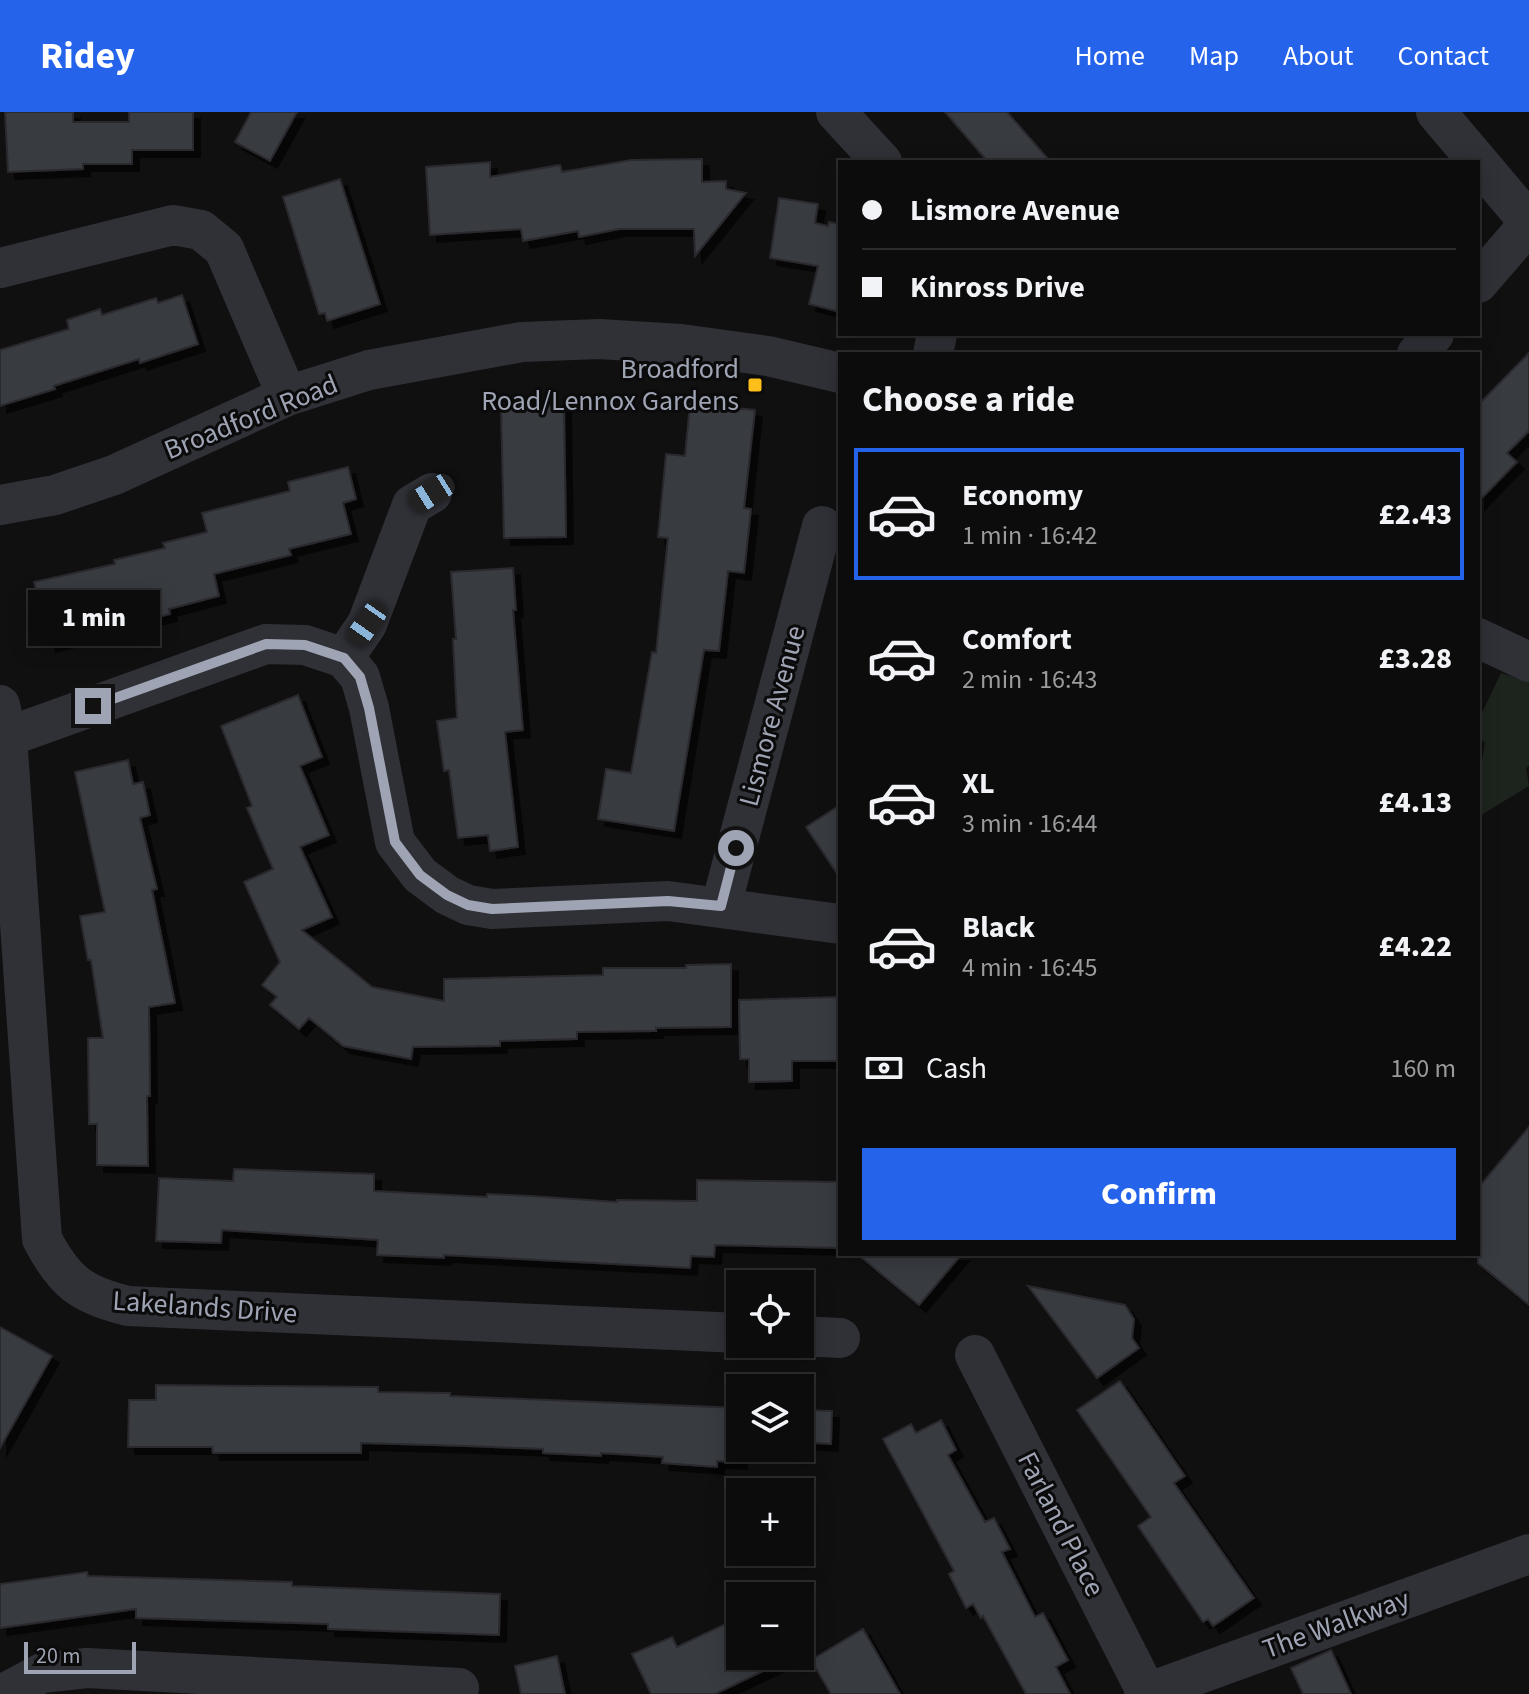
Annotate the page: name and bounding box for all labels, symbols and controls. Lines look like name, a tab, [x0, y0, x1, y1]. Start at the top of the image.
text: Ridey	[40, 29, 135, 83]
text: Home	[1074, 36, 1145, 76]
text: Map	[1189, 36, 1239, 76]
text: About	[1283, 36, 1354, 76]
text: Contact	[1398, 36, 1489, 76]
text: Lismore Avenue	[910, 189, 1120, 232]
text: Kinross Drive	[910, 266, 1085, 309]
place label: Broadford Road/Lennox Gardens	[481, 349, 739, 421]
street label: Broadford Road	[158, 364, 344, 470]
text: Choose a ride	[862, 374, 1075, 425]
marker: Broadford Road/Lennox Gardens	[746, 376, 764, 394]
car	[405, 470, 459, 516]
text: Economy	[962, 474, 1083, 517]
icon: car	[866, 478, 938, 550]
text: £2.43	[1379, 493, 1452, 536]
text: 1 min · 16:42	[962, 517, 1097, 554]
callout: 1 min	[27, 590, 159, 646]
car	[343, 597, 391, 651]
text: 1 min	[62, 599, 126, 636]
text: Comfort	[962, 618, 1072, 661]
street label: Lismore Avenue	[729, 621, 815, 811]
icon: car	[866, 622, 938, 694]
text: £3.28	[1379, 637, 1452, 680]
text: 2 min · 16:43	[962, 661, 1097, 698]
route end	[75, 688, 111, 724]
text: XL	[962, 762, 995, 805]
icon: car	[866, 766, 938, 838]
text: £4.13	[1379, 781, 1452, 824]
text: 3 min · 16:44	[962, 805, 1097, 842]
route start	[718, 830, 754, 866]
text: Black	[962, 906, 1035, 949]
icon: car	[866, 910, 938, 982]
text: £4.22	[1379, 925, 1452, 968]
text: 4 min · 16:45	[962, 949, 1097, 986]
icon: cash	[862, 1046, 906, 1090]
text: Cash	[926, 1047, 987, 1090]
text: 160 m	[1390, 1050, 1456, 1087]
button: Confirm	[862, 1148, 1456, 1240]
map controls	[726, 1270, 814, 1670]
button: locate	[726, 1270, 814, 1358]
street label: Lakelands Drive	[111, 1281, 299, 1333]
button: layers	[726, 1374, 814, 1462]
street label: Farland Place	[1007, 1445, 1115, 1603]
button: +	[726, 1478, 814, 1566]
street label: The Walkway	[1257, 1579, 1415, 1669]
button: −	[726, 1582, 814, 1670]
scale bar	[24, 1638, 136, 1674]
text: 20 m	[36, 1640, 81, 1672]

